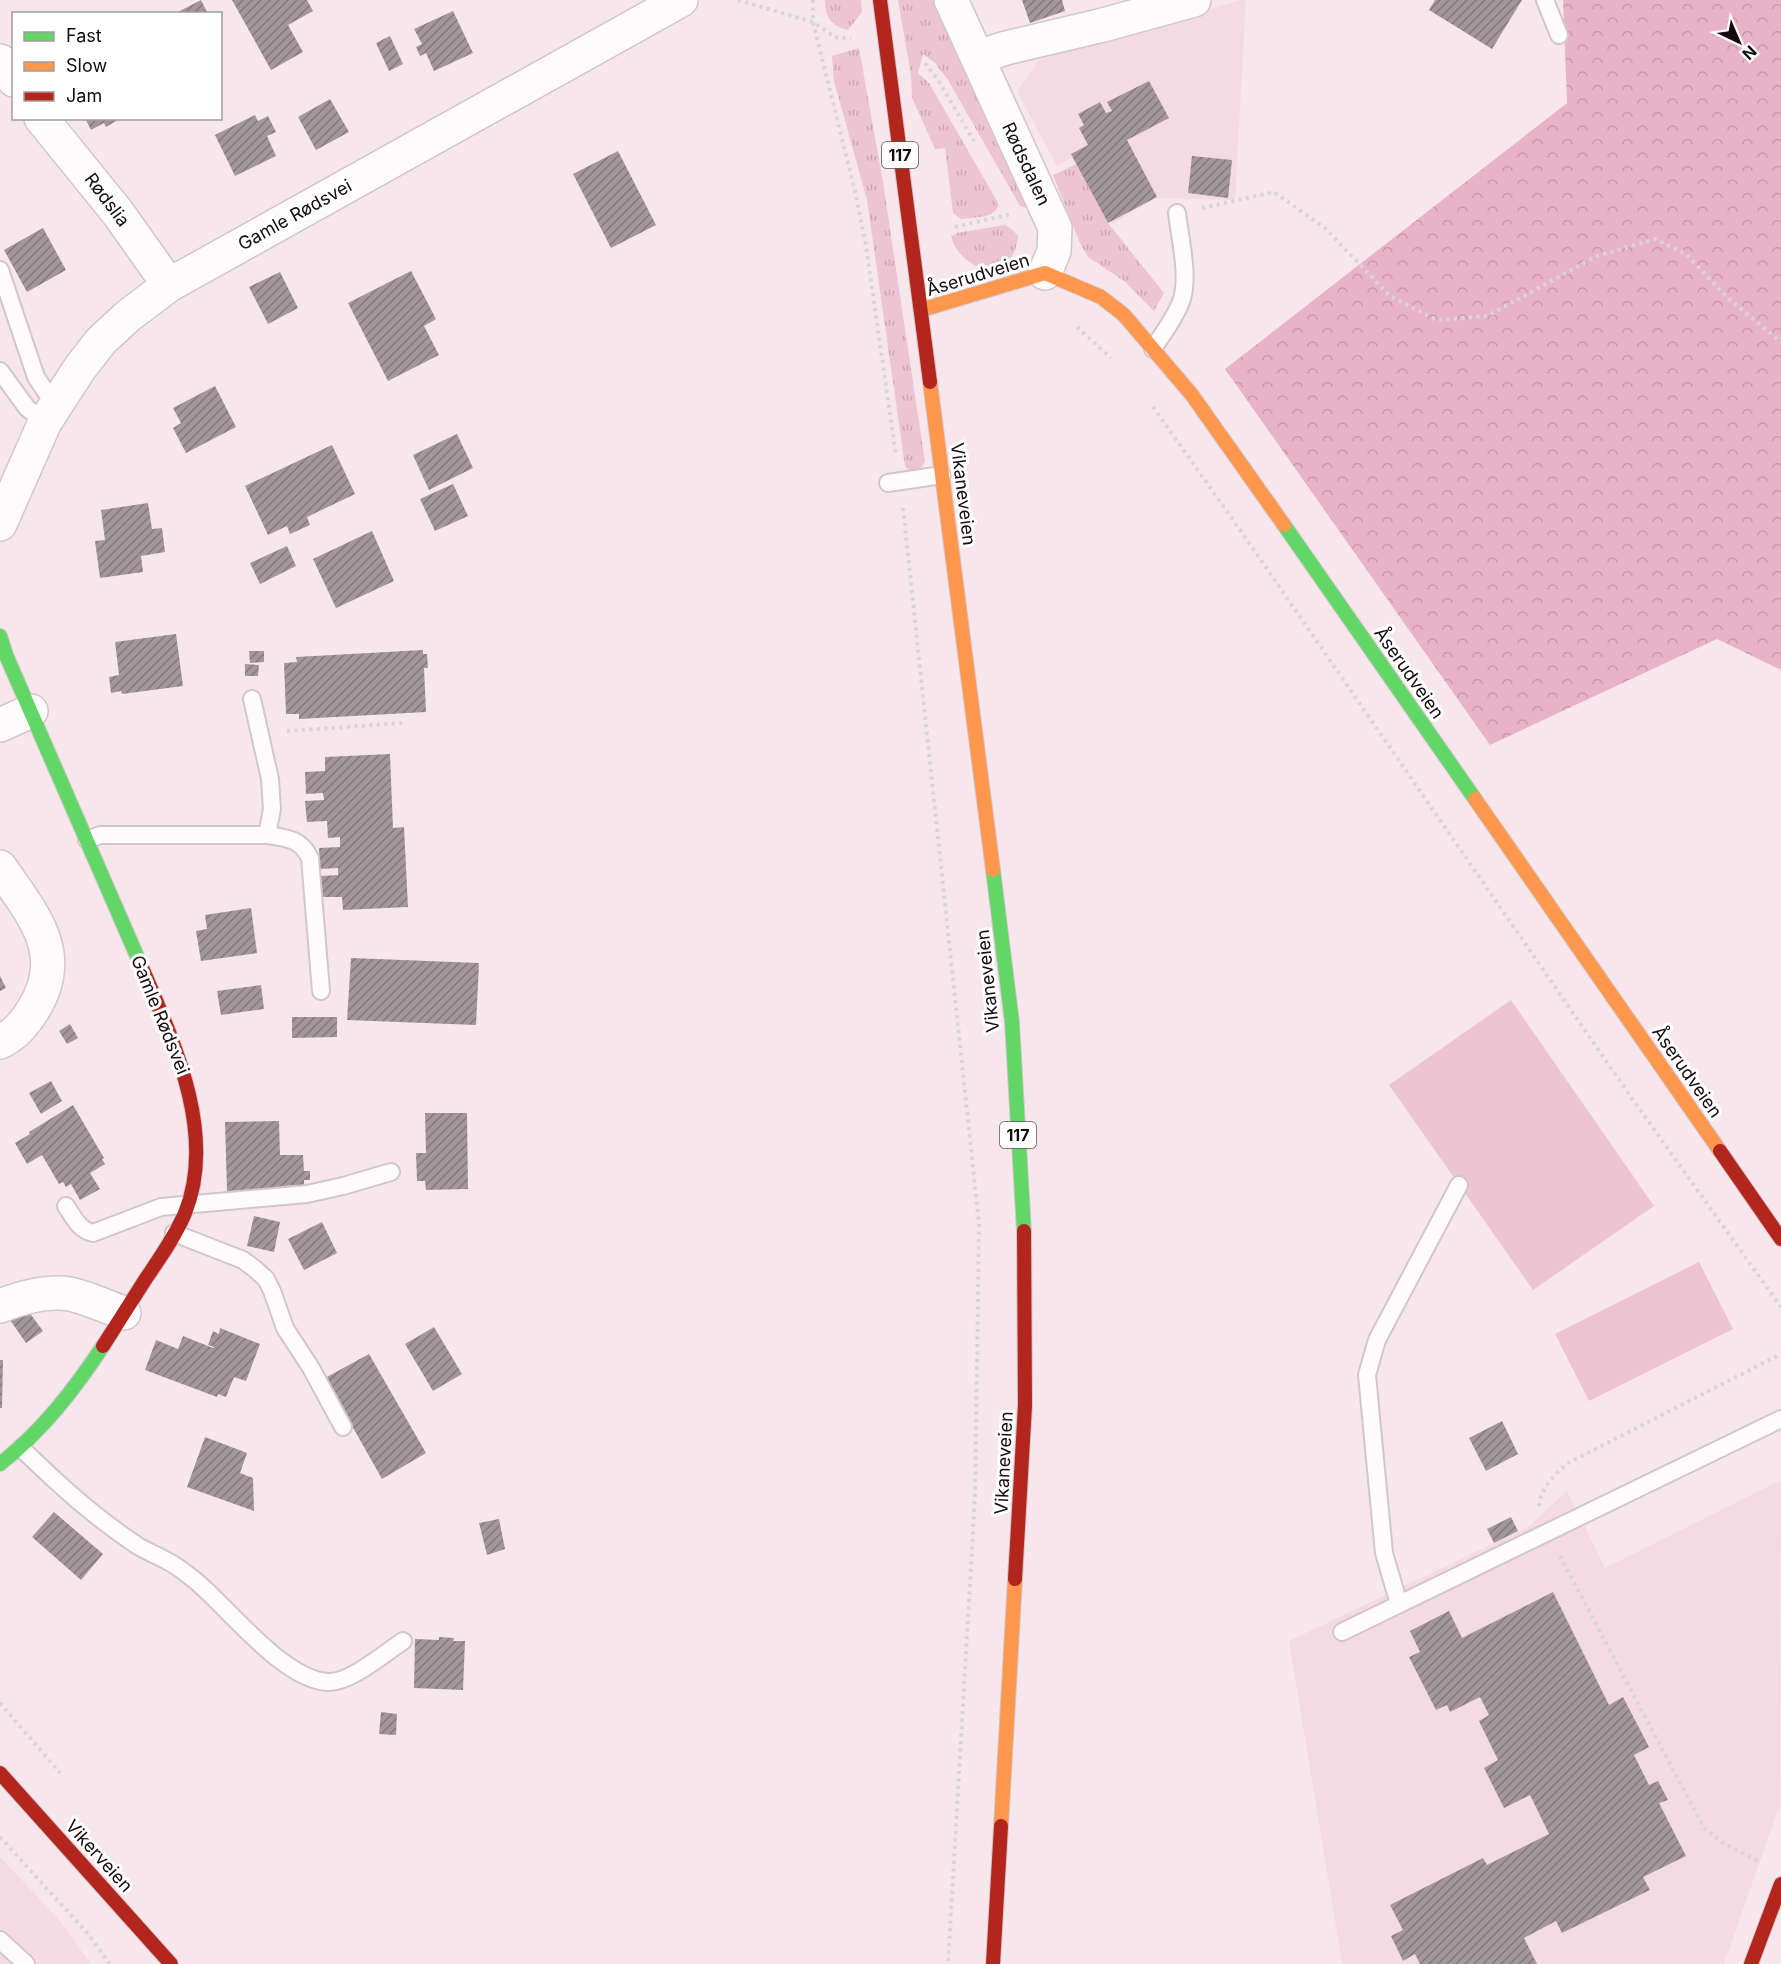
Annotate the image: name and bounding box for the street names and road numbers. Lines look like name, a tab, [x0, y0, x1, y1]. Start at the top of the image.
street label: Rødsdalen	[998, 119, 1055, 209]
road number: 117	[882, 142, 918, 168]
street label: Rødslia	[81, 169, 134, 231]
street label: Gamle Rødsvei	[234, 175, 355, 254]
street label: Åserudveien	[923, 247, 1032, 300]
street label: Vikaneveien	[947, 441, 980, 546]
street label: Åserudveien	[1370, 622, 1450, 722]
street label: Vikaneveien	[972, 929, 1003, 1034]
street label: Gamle Rødsvei	[127, 952, 194, 1077]
street label: Åserudveien	[1648, 1021, 1728, 1121]
road number: 117	[1000, 1122, 1036, 1148]
street label: Vikaneveien	[990, 1411, 1017, 1515]
street label: Vikerveien	[62, 1815, 137, 1896]

